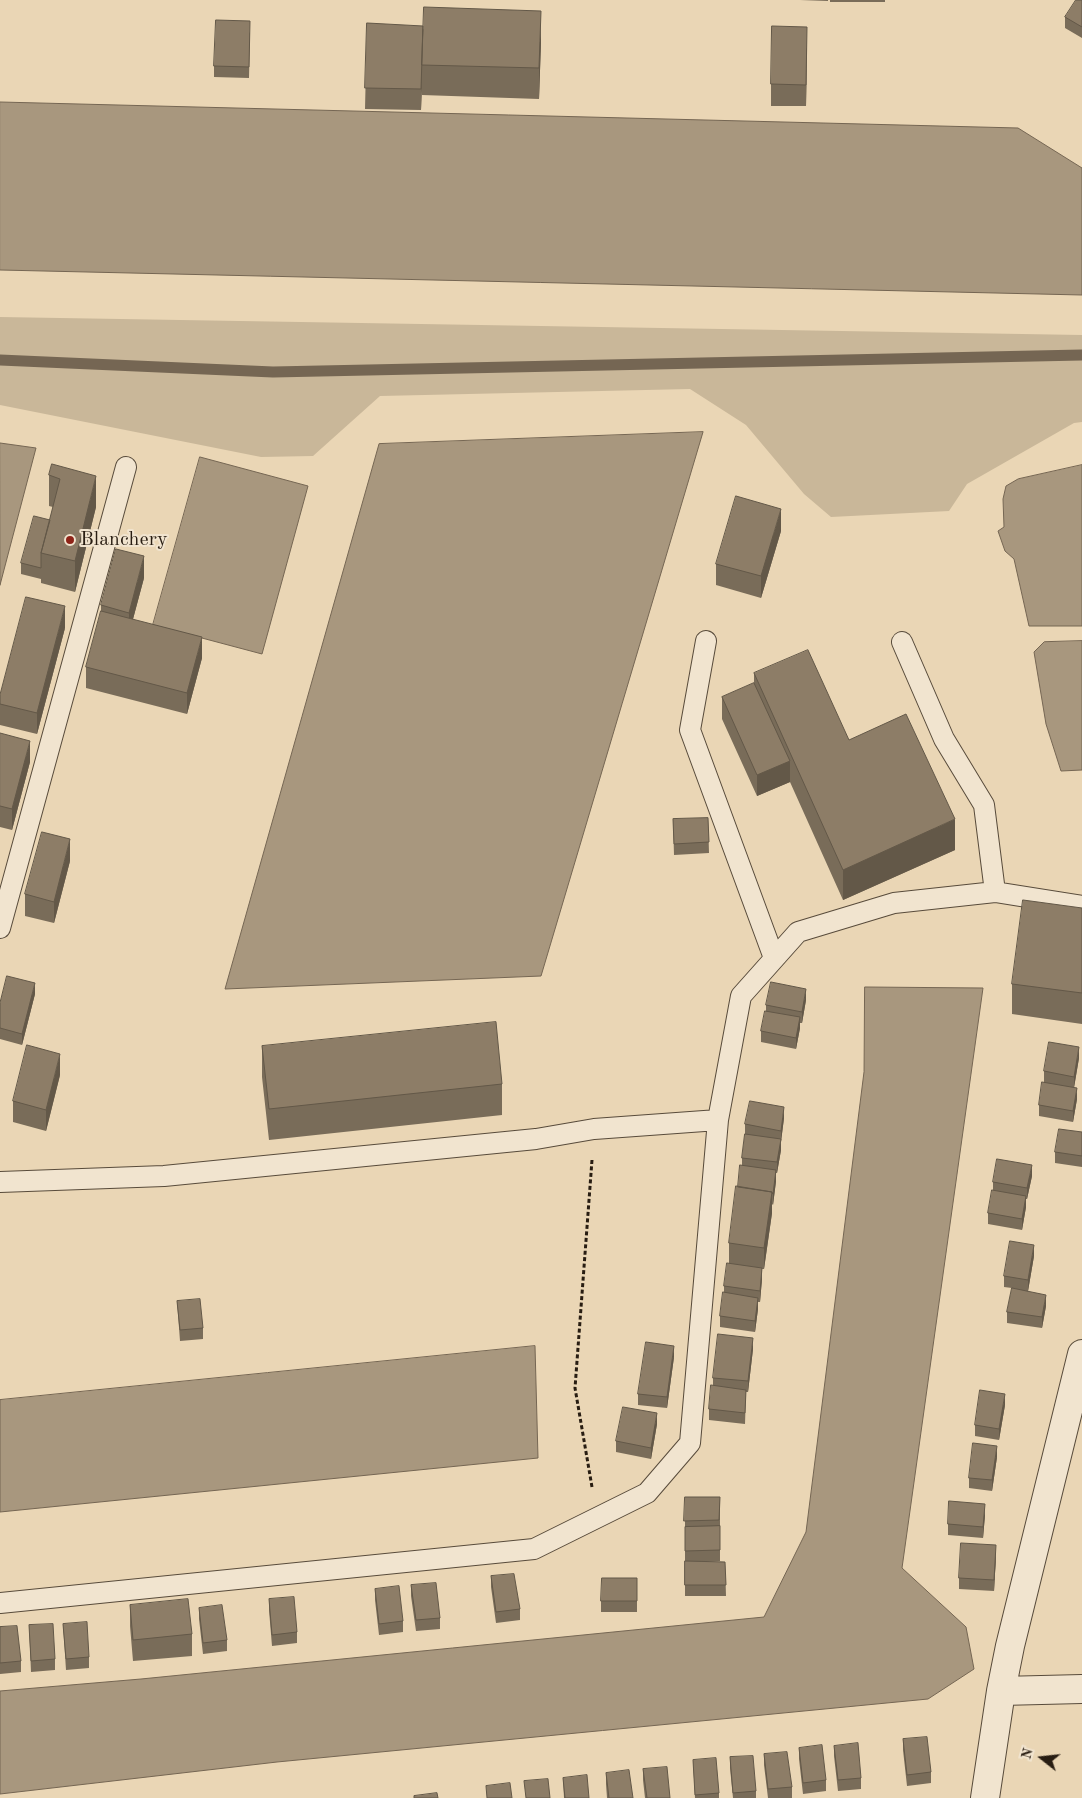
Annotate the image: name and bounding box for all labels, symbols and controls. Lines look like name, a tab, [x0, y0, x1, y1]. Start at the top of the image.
place label: Blanchery	[80, 528, 167, 552]
marker: Blanchery	[64, 534, 76, 546]
north arrow	[1017, 1733, 1067, 1783]
text: N	[1019, 1747, 1036, 1761]

